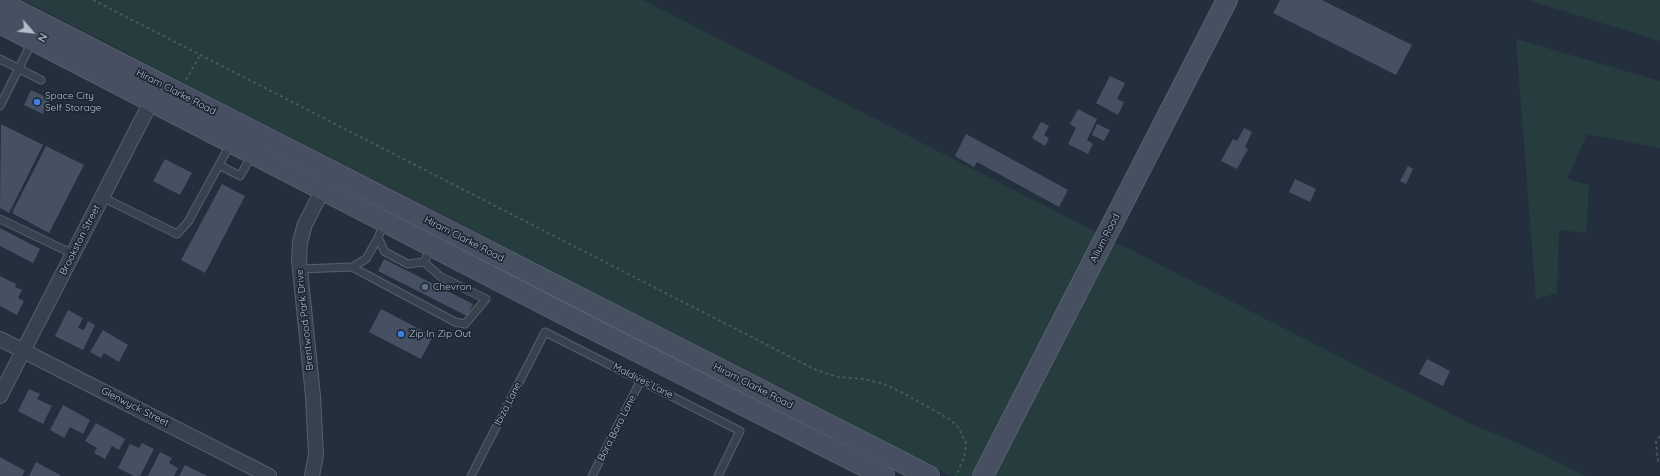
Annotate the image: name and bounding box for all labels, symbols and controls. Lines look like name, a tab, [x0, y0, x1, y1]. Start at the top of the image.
north arrow	[12, 12, 52, 52]
text: N	[35, 31, 51, 44]
street label: Hiram Clarke Road	[134, 67, 218, 117]
place label: Space City Self Storage	[45, 90, 101, 114]
marker: Space City Self Storage	[32, 97, 42, 107]
street label: Brookston Street	[57, 203, 103, 277]
street label: Allum Road	[1088, 211, 1122, 265]
street label: Hiram Clarke Road	[422, 214, 506, 264]
street label: Brentwood Park Drive	[294, 269, 316, 371]
place label: Chevron	[433, 281, 472, 293]
marker: Chevron	[420, 282, 430, 292]
place label: Zip In Zip Out	[409, 328, 471, 340]
marker: Zip In Zip Out	[396, 329, 406, 339]
street label: Maldives Lane	[611, 361, 675, 401]
street label: Hiram Clarke Road	[711, 361, 795, 411]
street label: Ibiza Lane	[492, 380, 524, 428]
street label: Glenwyck Street	[99, 385, 171, 429]
street label: Bora Bora Lane	[595, 393, 639, 463]

